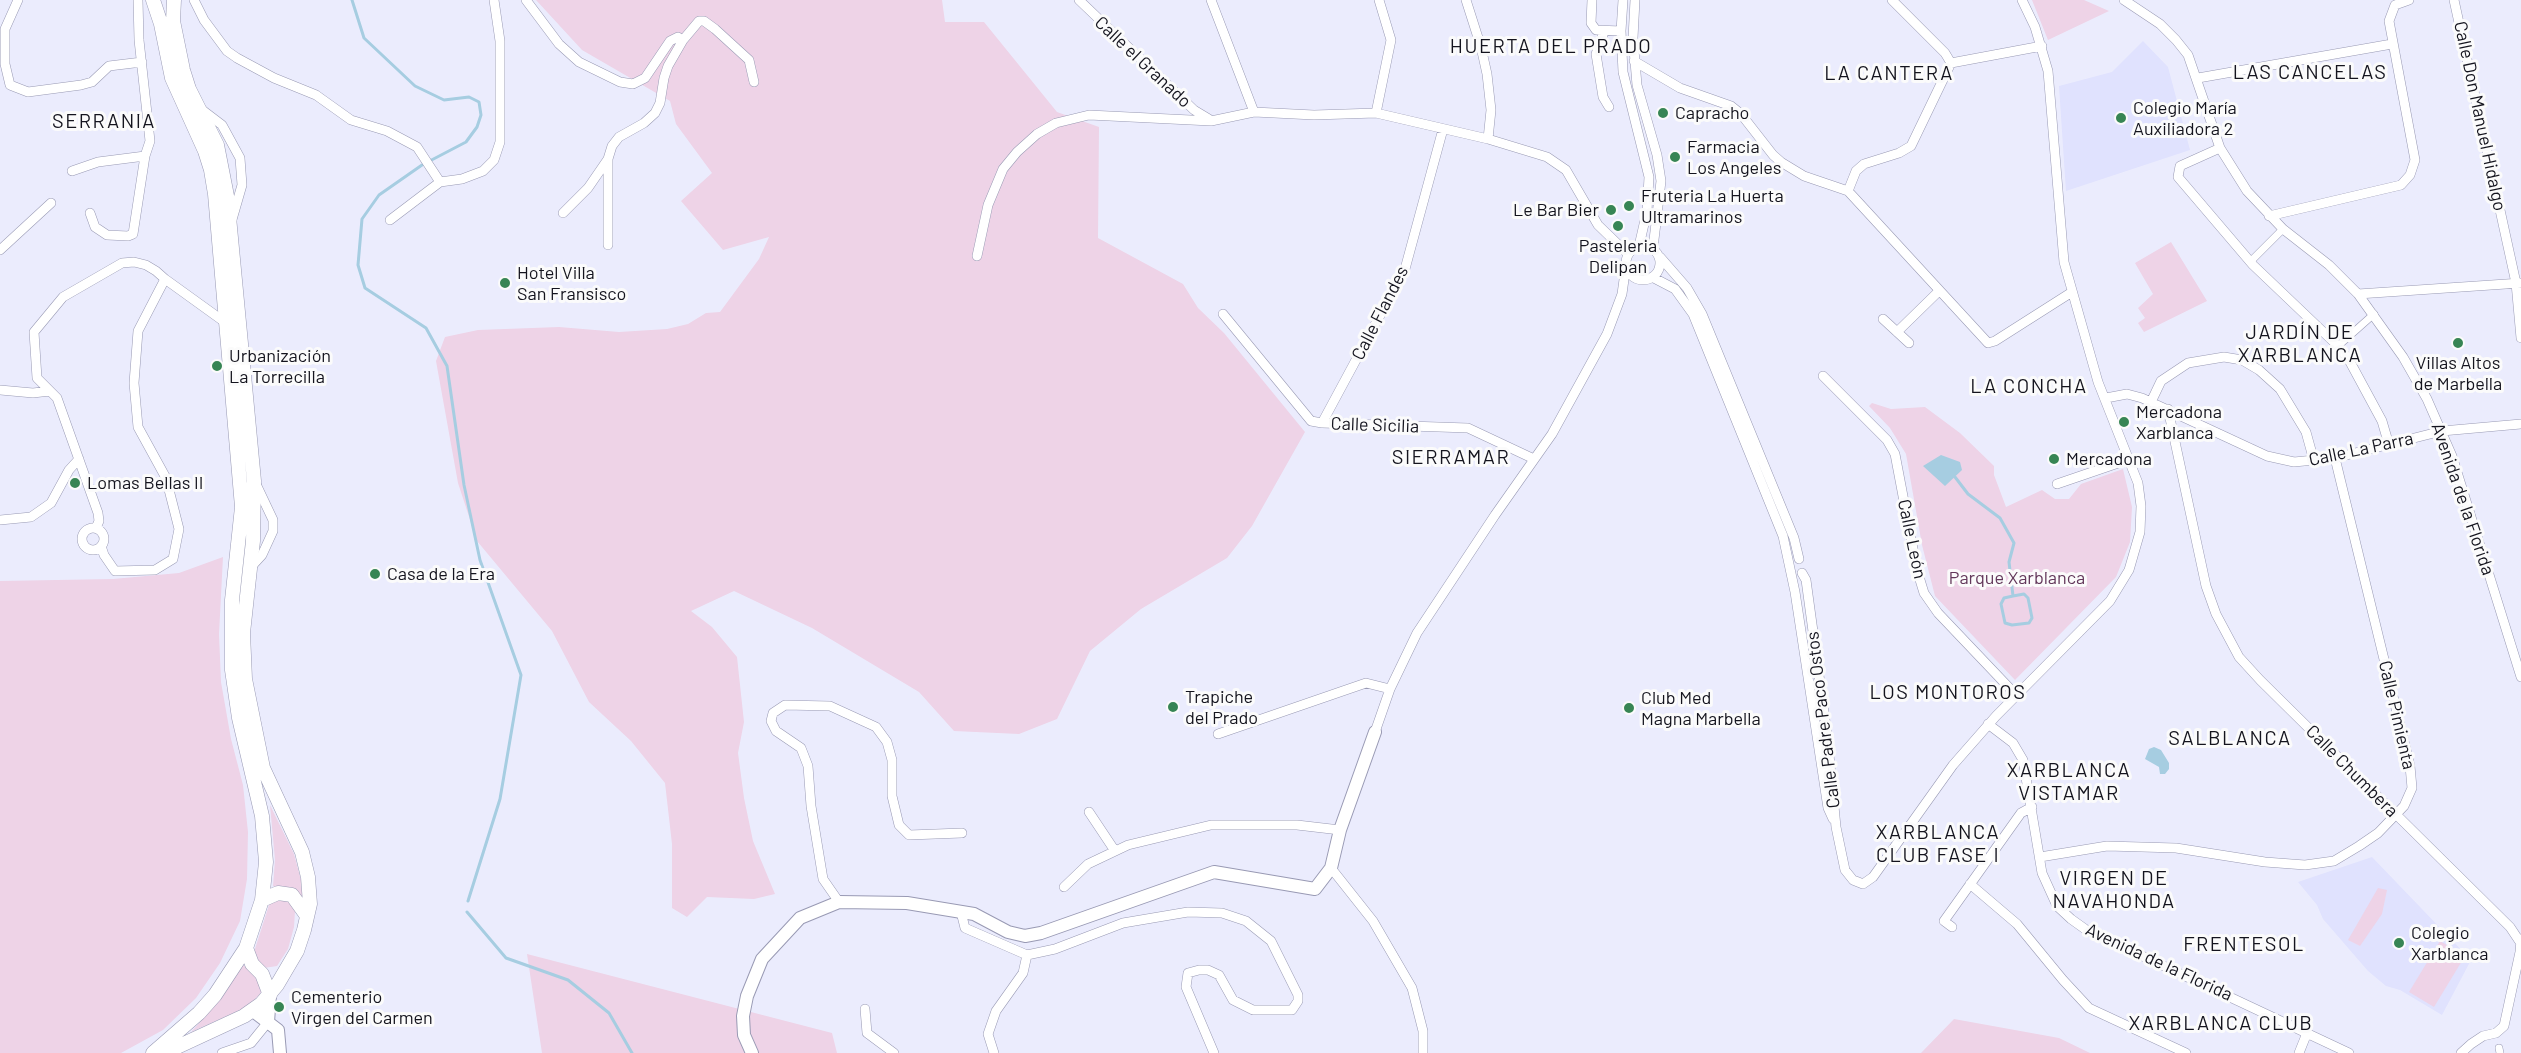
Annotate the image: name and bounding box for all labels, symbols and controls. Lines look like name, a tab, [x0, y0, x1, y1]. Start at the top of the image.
street label: Calle el Granado	[1090, 12, 1196, 112]
street label: Calle Don Manuel Hidalgo	[2449, 19, 2511, 213]
district label: HUERTA DEL PRADO	[1450, 34, 1652, 58]
district label: LAS CANCELAS	[2233, 60, 2387, 84]
district label: LA CANTERA	[1824, 61, 1954, 85]
place label: Colegio María Auxiliadora 2	[2133, 97, 2237, 140]
place label: Capracho	[1675, 102, 1749, 124]
marker: Capracho	[1656, 106, 1670, 120]
district label: SERRANIA	[52, 109, 156, 133]
marker: Colegio María Auxiliadora 2	[2114, 111, 2128, 125]
place label: Farmacia Los Angeles	[1687, 136, 1781, 178]
marker: Farmacia Los Angeles	[1668, 150, 1682, 164]
place label: Fruteria La Huerta Ultramarinos	[1641, 185, 1784, 228]
place label: Le Bar Bier	[1513, 199, 1599, 221]
marker: Fruteria La Huerta Ultramarinos	[1622, 199, 1636, 213]
marker: Le Bar Bier	[1604, 203, 1618, 217]
marker: Pasteleria Delipan	[1611, 219, 1625, 233]
place label: Pasteleria Delipan	[1579, 235, 1657, 278]
place label: Hotel Villa San Fransisco	[517, 262, 626, 304]
street label: Calle Flandes	[1347, 262, 1413, 364]
marker: Hotel Villa San Fransisco	[498, 276, 512, 290]
district label: JARDÍN DE XARBLANCA	[2238, 320, 2362, 367]
marker: Villas Altos de Marbella	[2451, 336, 2465, 350]
place label: Urbanización La Torrecilla	[229, 345, 331, 388]
place label: Villas Altos de Marbella	[2414, 352, 2502, 394]
marker: Urbanización La Torrecilla	[210, 359, 224, 373]
district label: LA CONCHA	[1970, 374, 2088, 398]
place label: Mercadona Xarblanca	[2136, 401, 2222, 444]
street label: Calle Sicilia	[1330, 413, 1420, 437]
marker: Mercadona Xarblanca	[2117, 415, 2131, 429]
street label: Avenida de la Florida	[2427, 420, 2499, 578]
street label: Calle La Parra	[2307, 427, 2415, 471]
district label: SIERRAMAR	[1392, 445, 1510, 469]
place label: Mercadona	[2066, 448, 2152, 470]
marker: Mercadona	[2047, 452, 2061, 466]
place label: Lomas Bellas II	[87, 472, 203, 494]
marker: Lomas Bellas II	[68, 476, 82, 490]
street label: Calle León	[1893, 497, 1931, 581]
place label: Casa de la Era	[387, 563, 495, 585]
marker: Casa de la Era	[368, 567, 382, 581]
park label: Parque Xarblanca	[1949, 567, 2085, 589]
street label: Calle Padre Paco Ostos	[1801, 630, 1845, 810]
street label: Calle Pimienta	[2374, 658, 2420, 772]
district label: LOS MONTOROS	[1870, 680, 2026, 704]
place label: Trapiche del Prado	[1185, 686, 1258, 728]
place label: Club Med Magna Marbella	[1641, 687, 1761, 730]
marker: Trapiche del Prado	[1166, 700, 1180, 714]
marker: Club Med Magna Marbella	[1622, 701, 1636, 715]
street label: Calle Chumbera	[2301, 720, 2403, 822]
district label: SALBLANCA	[2168, 726, 2292, 750]
district label: XARBLANCA VISTAMAR	[2007, 758, 2131, 805]
district label: XARBLANCA CLUB FASE I	[1876, 820, 2000, 867]
district label: VIRGEN DE NAVAHONDA	[2052, 866, 2176, 913]
street label: Avenida de la Florida	[2082, 919, 2236, 1005]
place label: Colegio Xarblanca	[2411, 922, 2488, 964]
district label: FRENTESOL	[2183, 932, 2305, 956]
marker: Colegio Xarblanca	[2392, 936, 2406, 950]
place label: Cementerio Virgen del Carmen	[291, 986, 433, 1028]
marker: Cementerio Virgen del Carmen	[272, 1000, 286, 1014]
district label: XARBLANCA CLUB	[2129, 1011, 2313, 1035]

